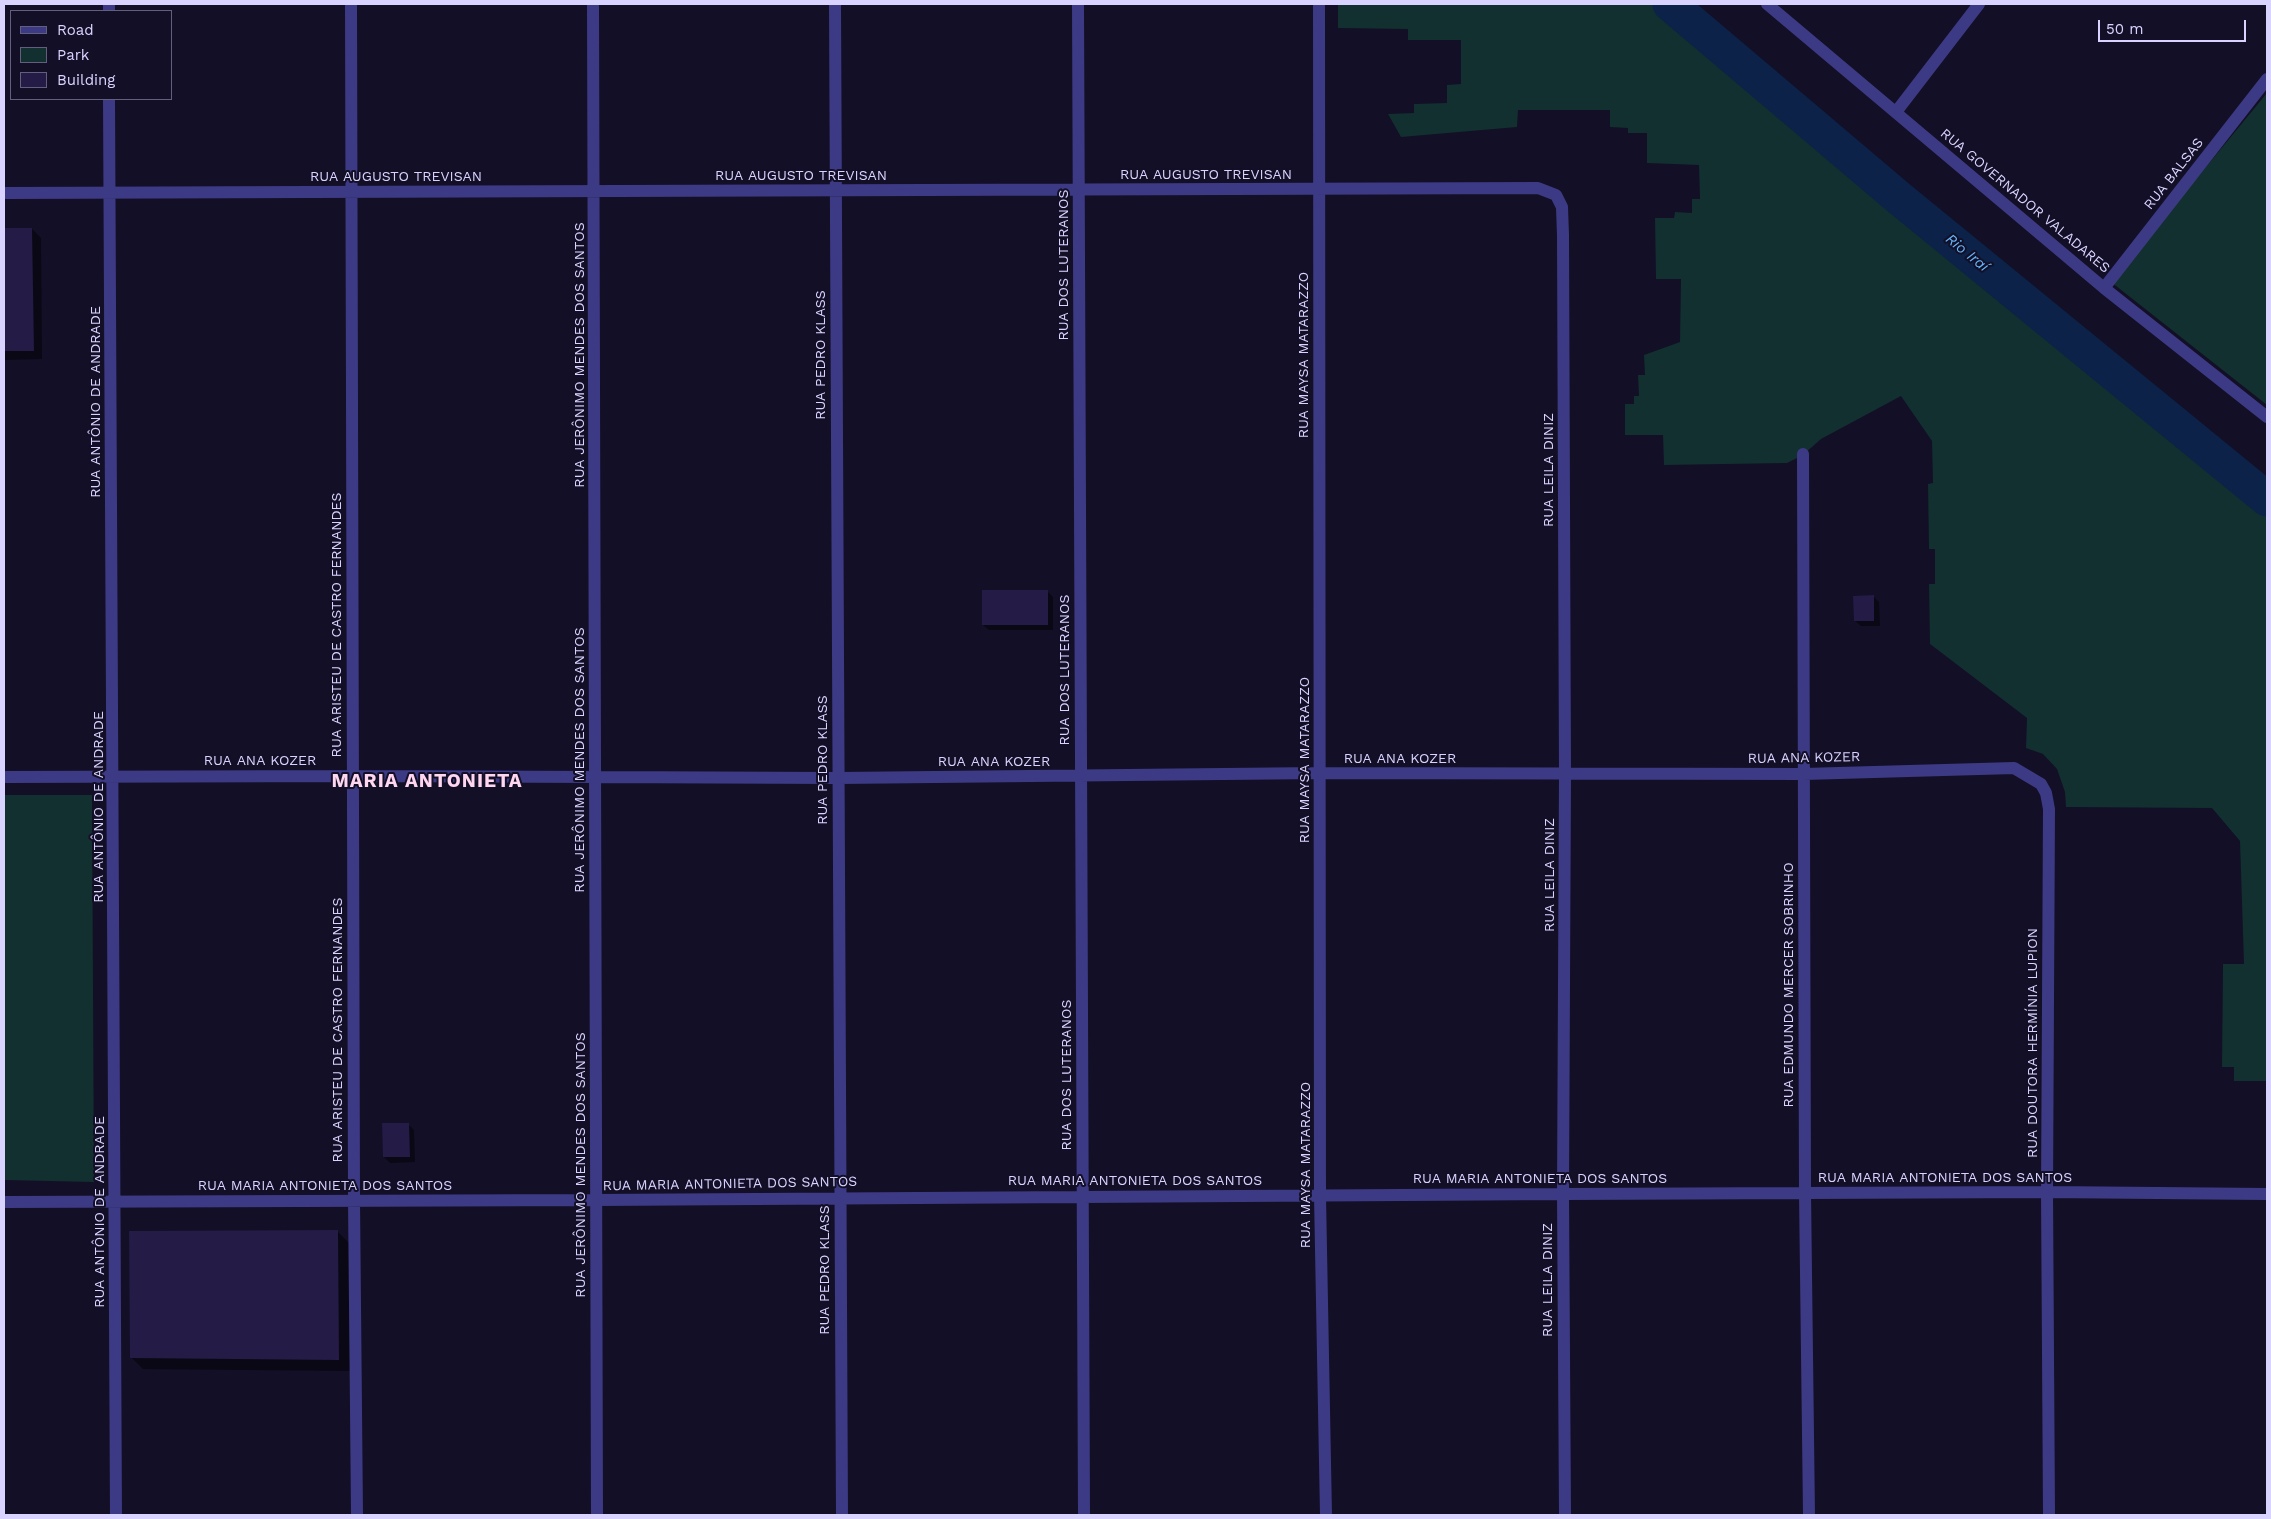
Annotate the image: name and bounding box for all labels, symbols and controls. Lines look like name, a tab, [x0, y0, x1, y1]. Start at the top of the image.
legend	[10, 10, 172, 100]
scale bar	[2101, 10, 2248, 42]
text: 50 m	[2106, 20, 2143, 38]
text: Road	[57, 21, 94, 39]
text: Park	[57, 46, 89, 64]
text: Building	[57, 71, 115, 89]
street label: RUA GOVERNADOR VALADARES	[1937, 125, 2113, 277]
street label: RUA BALSAS	[2141, 135, 2207, 213]
street label: RUA AUGUSTO TREVISAN	[1120, 167, 1292, 183]
street label: RUA AUGUSTO TREVISAN	[715, 168, 887, 184]
street label: RUA AUGUSTO TREVISAN	[310, 169, 482, 185]
street label: RUA DOS LUTERANOS	[1056, 190, 1072, 340]
street label: RUA JERÔNIMO MENDES DOS SANTOS	[572, 222, 588, 488]
water label: Rio Iraí	[1942, 230, 1992, 276]
street label: RUA MAYSA MATARAZZO	[1296, 272, 1312, 438]
street label: RUA PEDRO KLASS	[813, 290, 829, 420]
street label: RUA ANTÔNIO DE ANDRADE	[88, 306, 104, 498]
street label: RUA LEILA DINIZ	[1541, 413, 1557, 527]
street label: RUA ARISTEU DE CASTRO FERNANDES	[329, 493, 345, 757]
street label: RUA DOS LUTERANOS	[1057, 595, 1073, 745]
street label: RUA JERÔNIMO MENDES DOS SANTOS	[572, 627, 588, 893]
street label: RUA MAYSA MATARAZZO	[1297, 677, 1313, 843]
street label: RUA PEDRO KLASS	[815, 695, 831, 825]
street label: RUA ANTÔNIO DE ANDRADE	[91, 711, 107, 903]
street label: RUA ANA KOZER	[1748, 749, 1860, 767]
street label: RUA ANA KOZER	[1344, 751, 1456, 767]
street label: RUA ANA KOZER	[204, 753, 316, 769]
street label: RUA ANA KOZER	[938, 754, 1050, 770]
district label: MARIA ANTONIETA	[330, 770, 524, 792]
street label: RUA LEILA DINIZ	[1542, 818, 1558, 932]
street label: RUA EDMUNDO MERCER SOBRINHO	[1781, 862, 1797, 1108]
street label: RUA ARISTEU DE CASTRO FERNANDES	[330, 898, 346, 1162]
street label: RUA DOUTORA HERMÍNIA LUPION	[2025, 928, 2041, 1158]
street label: RUA DOS LUTERANOS	[1059, 1000, 1075, 1150]
street label: RUA JERÔNIMO MENDES DOS SANTOS	[573, 1032, 589, 1298]
street label: RUA MAYSA MATARAZZO	[1298, 1082, 1314, 1248]
street label: RUA ANTÔNIO DE ANDRADE	[92, 1116, 108, 1308]
street label: RUA MARIA ANTONIETA DOS SANTOS	[1818, 1170, 2072, 1186]
street label: RUA MARIA ANTONIETA DOS SANTOS	[1413, 1171, 1667, 1187]
street label: RUA MARIA ANTONIETA DOS SANTOS	[603, 1173, 857, 1195]
street label: RUA MARIA ANTONIETA DOS SANTOS	[1008, 1173, 1262, 1189]
street label: RUA MARIA ANTONIETA DOS SANTOS	[198, 1178, 452, 1194]
street label: RUA PEDRO KLASS	[817, 1205, 833, 1335]
street label: RUA LEILA DINIZ	[1540, 1223, 1556, 1337]

